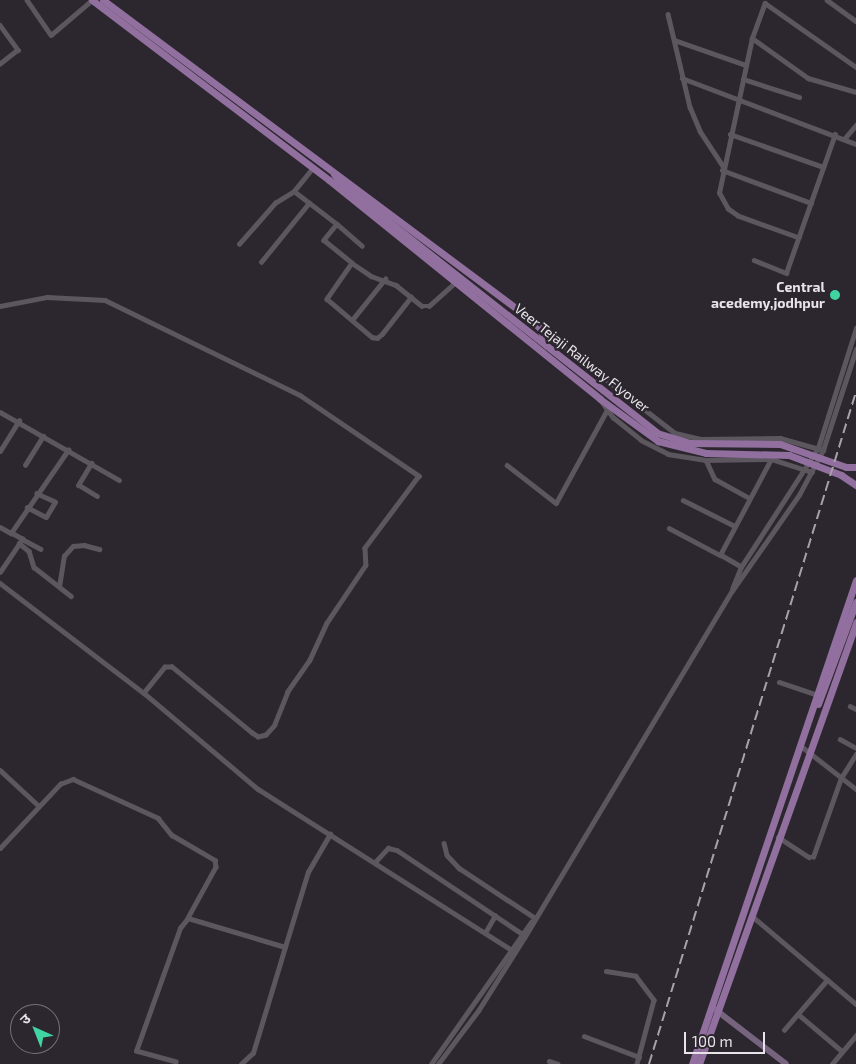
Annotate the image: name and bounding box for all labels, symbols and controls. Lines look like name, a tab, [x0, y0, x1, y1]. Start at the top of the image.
place label: Central acedemy,jodhpur	[711, 279, 825, 312]
marker: Central acedemy,jodhpur	[829, 289, 841, 301]
street label: Veer Tejaji Railway Flyover	[511, 300, 653, 416]
north arrow	[10, 1004, 60, 1054]
text: उ	[16, 1010, 34, 1028]
scale bar	[686, 1022, 767, 1054]
text: 100 m	[692, 1032, 733, 1050]

